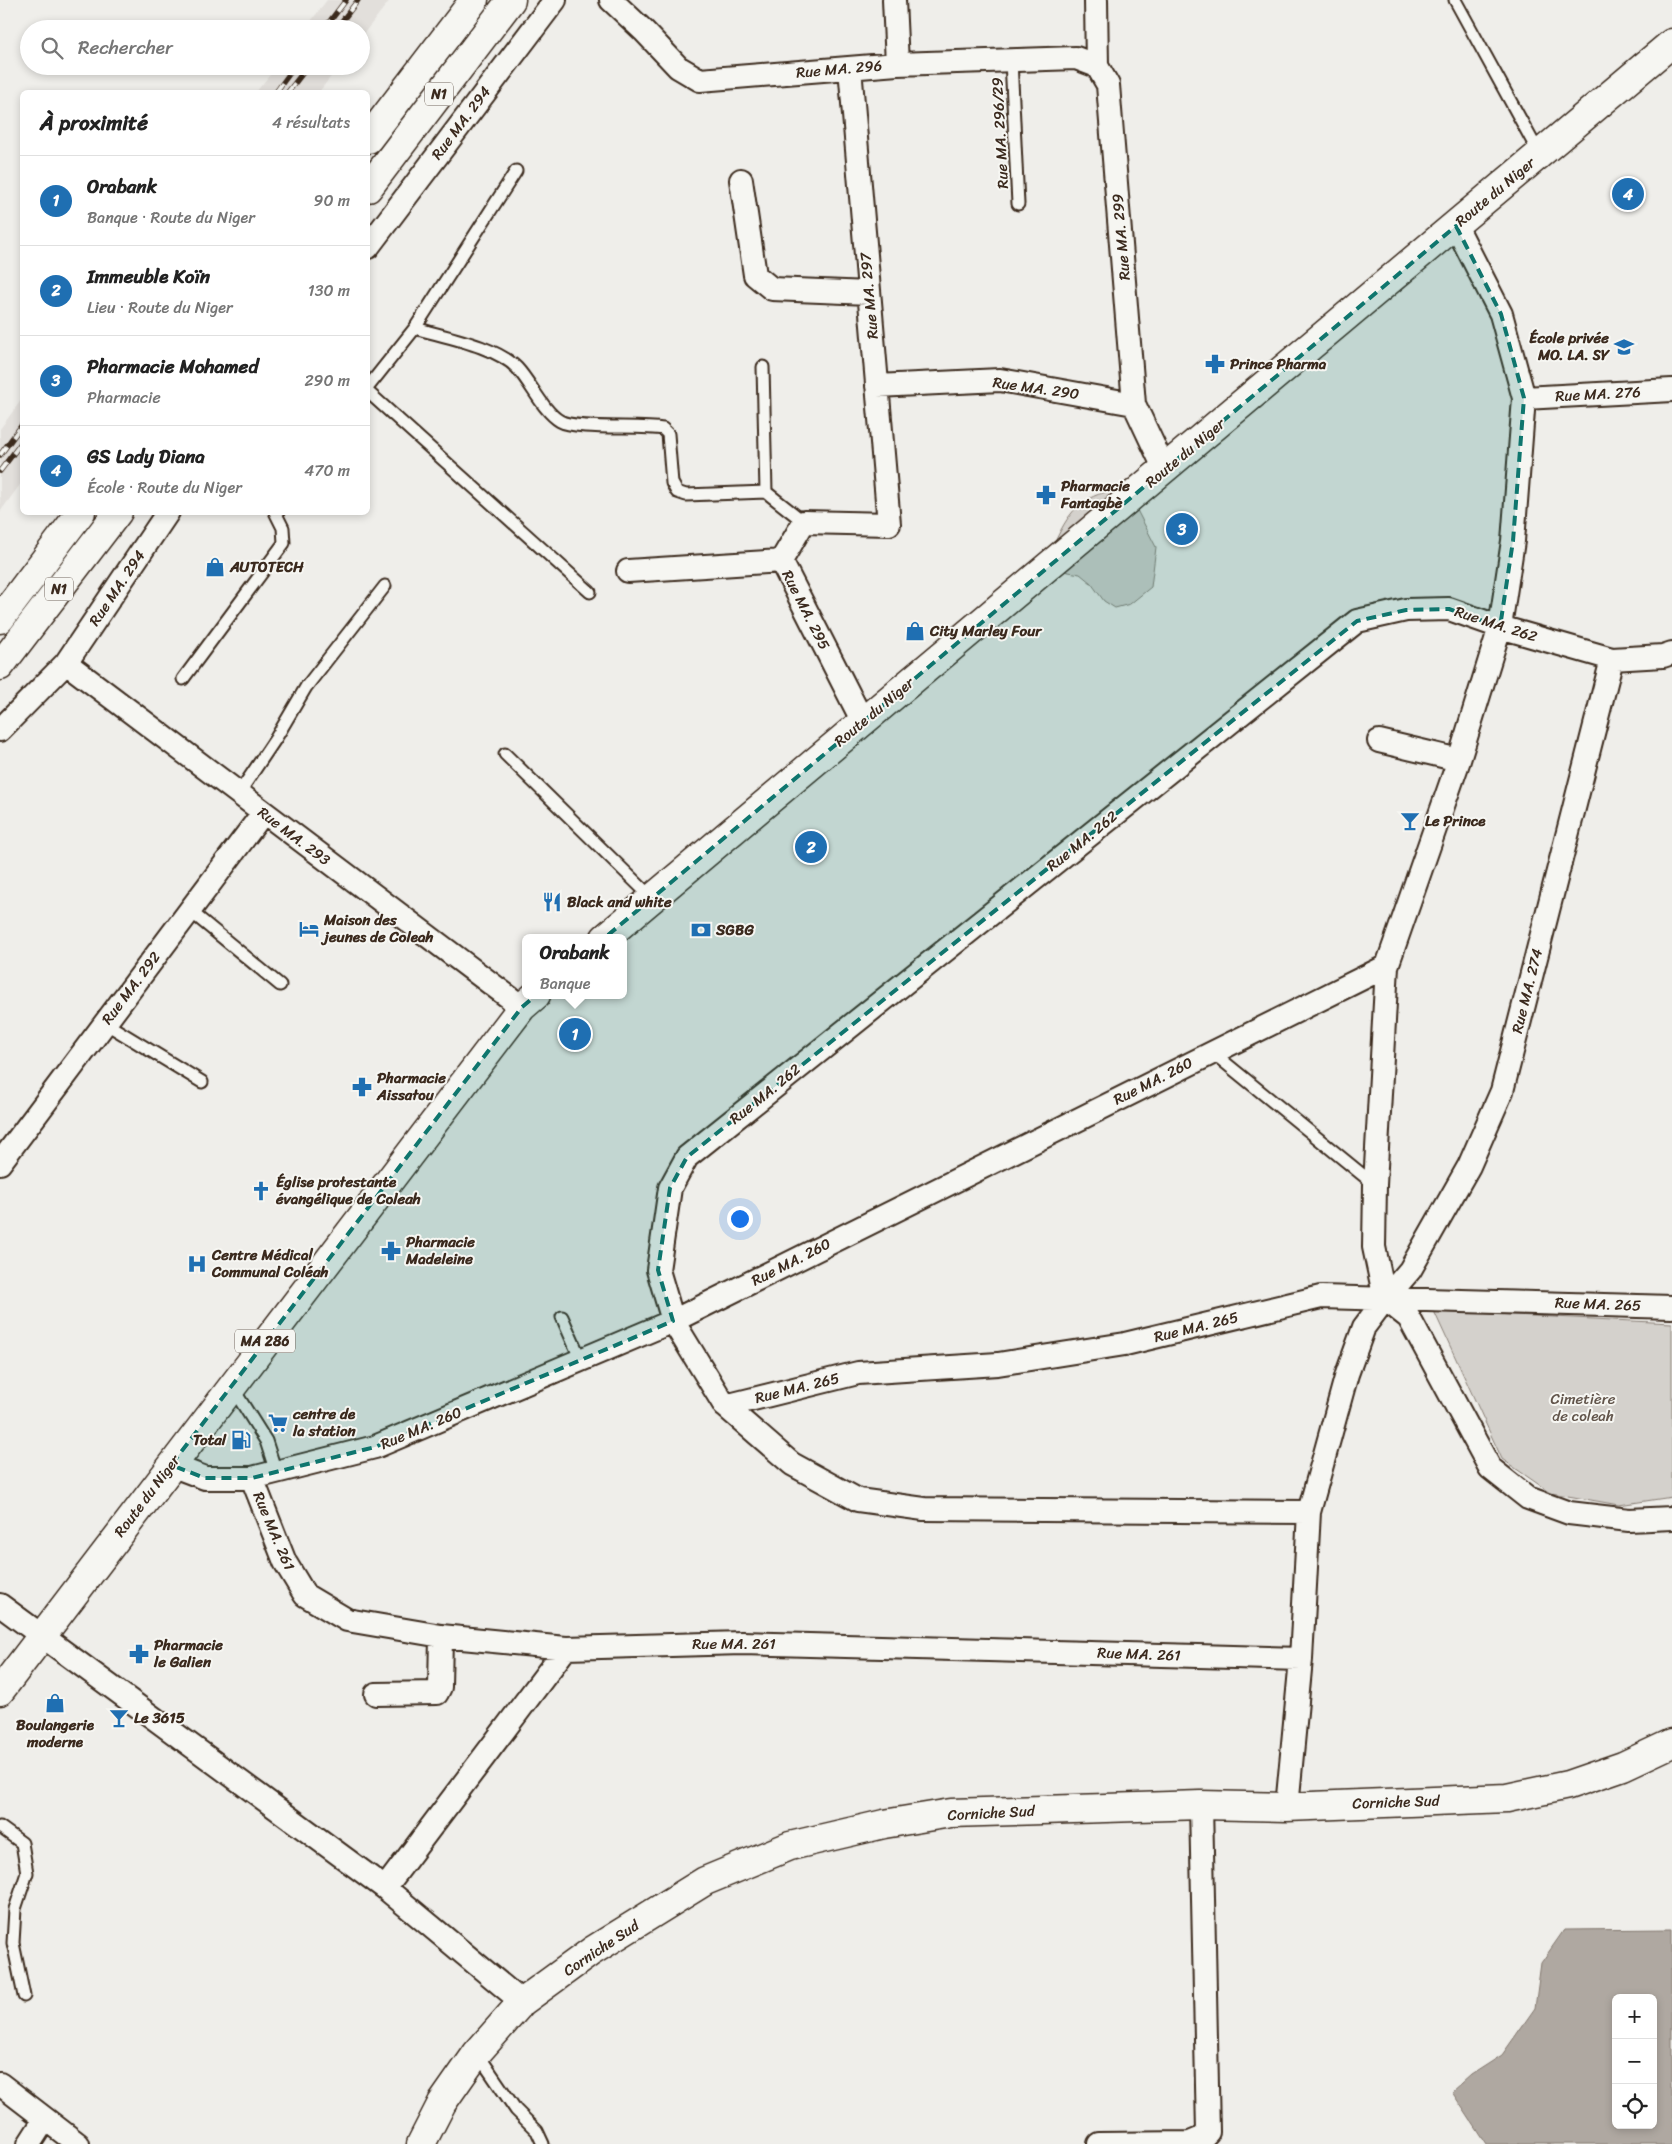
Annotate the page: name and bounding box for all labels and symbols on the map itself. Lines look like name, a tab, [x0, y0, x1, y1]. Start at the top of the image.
street label: Rue MA. 296	[795, 52, 883, 86]
street label: Rue MA. 296/29	[984, 77, 1016, 189]
street label: Rue MA. 294	[424, 80, 498, 166]
road number: N1	[425, 82, 453, 106]
street label: Route du Niger	[1449, 150, 1541, 233]
pin: 4	[1612, 175, 1644, 213]
street label: Rue MA. 299	[1104, 193, 1138, 281]
street label: Rue MA. 297	[852, 250, 886, 340]
place label: École privée MO. LA. SY	[1529, 325, 1611, 368]
school or university icon: École privée MO. LA. SY	[1613, 336, 1635, 358]
place label: Prince Pharma	[1230, 351, 1327, 377]
pharmacy icon: Prince Pharma	[1204, 353, 1226, 375]
street label: Rue MA. 290	[991, 369, 1081, 407]
street label: Rue MA. 276	[1555, 379, 1641, 409]
street label: Route du Niger	[1139, 411, 1231, 494]
place label: Pharmacie Fantagbè	[1060, 473, 1130, 516]
pharmacy icon: Pharmacie Fantagbè	[1035, 484, 1057, 506]
pin: 3	[1166, 510, 1198, 548]
street label: Rue MA. 294	[82, 545, 152, 631]
place label: AUTOTECH	[229, 554, 304, 580]
shop icon: AUTOTECH	[204, 556, 226, 578]
street label: Rue MA. 295	[775, 565, 837, 655]
road number: N1	[45, 578, 73, 600]
street label: Rue MA. 262	[1451, 598, 1541, 650]
place label: City Marley Four	[929, 618, 1043, 644]
shop icon: City Marley Four	[904, 620, 926, 642]
street label: Route du Niger	[828, 670, 920, 753]
street label: Rue MA. 293	[252, 800, 336, 872]
street label: Rue MA. 262	[1041, 804, 1124, 878]
place label: Le Prince	[1425, 808, 1486, 834]
bar icon: Le Prince	[1399, 810, 1421, 832]
pin: 2	[795, 828, 827, 866]
place label: Black and white	[567, 889, 672, 915]
restaurant icon: Black and white	[541, 891, 563, 913]
place label: Maison des jeunes de Coleah	[320, 907, 434, 950]
place label: SGBG	[715, 917, 754, 943]
hotel icon: Maison des jeunes de Coleah	[298, 918, 320, 940]
bank icon: SGBG	[690, 919, 712, 941]
street label: Rue MA. 292	[95, 945, 168, 1030]
street label: Rue MA. 274	[1504, 946, 1550, 1036]
pin: 1	[559, 1015, 591, 1053]
street label: Rue MA. 260	[1109, 1050, 1197, 1112]
street label: Rue MA. 262	[724, 1057, 807, 1131]
place label: Pharmacie Aissatou	[376, 1065, 446, 1108]
pharmacy icon: Pharmacie Aissatou	[351, 1076, 373, 1098]
place label: Église protestante évangélique de Coleah	[275, 1169, 421, 1212]
church icon: Église protestante évangélique de Coleah	[250, 1180, 272, 1202]
your location	[727, 1206, 753, 1232]
place label: Pharmacie Madeleine	[405, 1229, 475, 1272]
street label: Rue MA. 260	[747, 1231, 835, 1293]
pharmacy icon: Pharmacie Madeleine	[380, 1240, 402, 1262]
place label: Centre Médical Communal Coléah	[211, 1242, 328, 1285]
hospital icon: Centre Médical Communal Coléah	[186, 1253, 208, 1275]
street label: Rue MA. 265	[1554, 1290, 1642, 1318]
street label: Rue MA. 265	[1151, 1304, 1241, 1350]
road number: MA 286	[235, 1330, 295, 1352]
street label: Rue MA. 265	[752, 1365, 842, 1411]
park label: Cimetière de coleah	[1551, 1386, 1616, 1429]
street label: Rue MA. 260	[376, 1399, 466, 1457]
place label: centre de la station	[292, 1401, 356, 1444]
supermarket icon: centre de la station	[267, 1412, 289, 1434]
place label: Total	[193, 1427, 227, 1453]
fuel station icon: Total	[230, 1429, 252, 1451]
street label: Route du Niger	[107, 1448, 187, 1543]
street label: Rue MA. 261	[246, 1488, 302, 1574]
street label: Rue MA. 261	[692, 1631, 776, 1657]
place label: Pharmacie le Galien	[153, 1632, 223, 1675]
street label: Rue MA. 261	[1097, 1640, 1181, 1668]
pharmacy icon: Pharmacie le Galien	[128, 1643, 150, 1665]
shop icon: Boulangerie moderne	[44, 1692, 66, 1714]
place label: Le 3615	[134, 1705, 185, 1731]
bar icon: Le 3615	[108, 1707, 130, 1729]
place label: Boulangerie moderne	[16, 1712, 95, 1755]
street label: Corniche Sud	[1352, 1787, 1441, 1817]
street label: Corniche Sud	[947, 1798, 1036, 1828]
street label: Corniche Sud	[558, 1912, 645, 1983]

